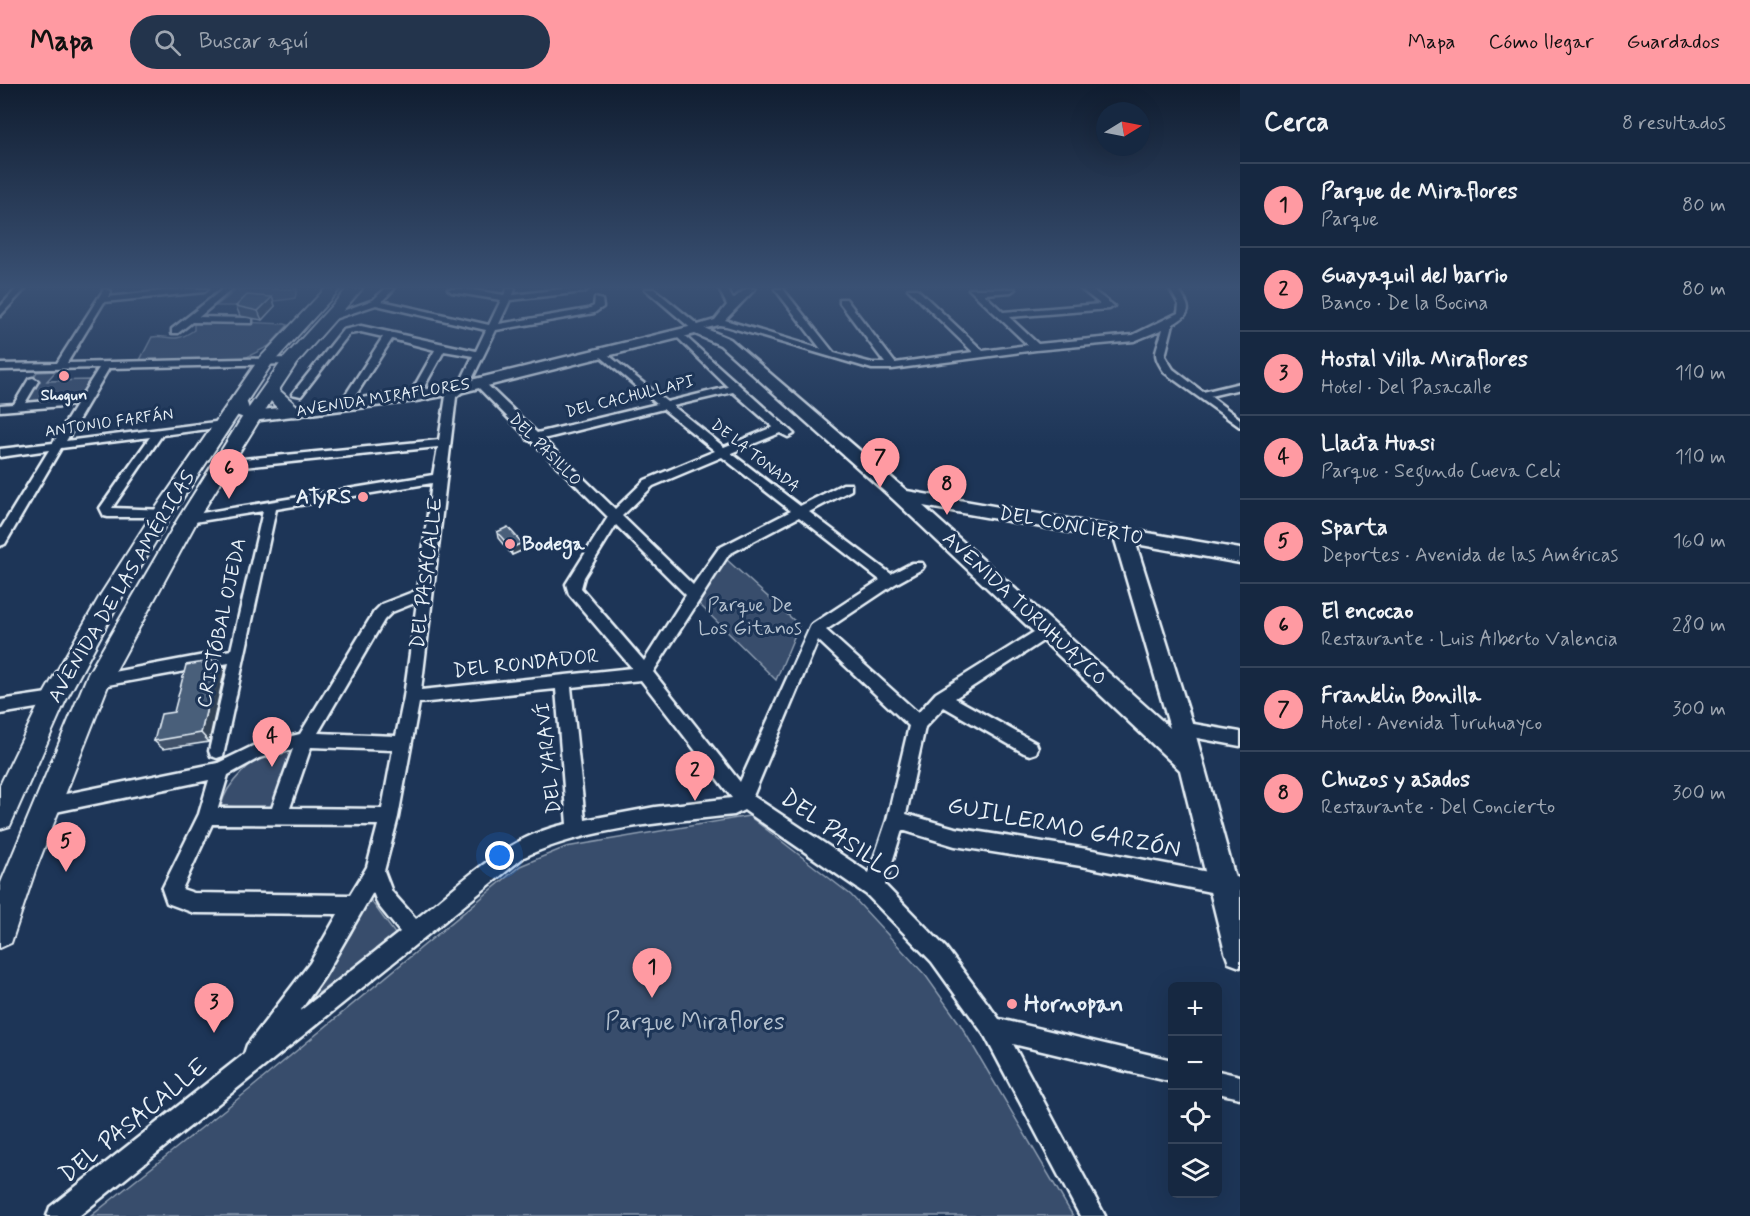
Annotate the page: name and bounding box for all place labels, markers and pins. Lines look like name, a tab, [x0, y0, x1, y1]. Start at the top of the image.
marker: Shogun	[57, 369, 71, 383]
place label: Shogun	[41, 385, 87, 407]
pin: 7	[860, 438, 900, 488]
pin: 6	[210, 450, 248, 499]
pin: 8	[928, 466, 966, 515]
place label: ATyRS	[296, 484, 351, 511]
marker: ATyRS	[356, 490, 370, 504]
place label: Bodega	[522, 531, 586, 560]
marker: Bodega	[503, 537, 517, 551]
pin: 4	[252, 718, 292, 767]
pin: 2	[676, 752, 714, 801]
pin: 5	[46, 822, 86, 872]
pin: 1	[632, 948, 672, 998]
pin: 3	[194, 984, 234, 1033]
place label: Hornopan	[1024, 989, 1124, 1020]
marker: Hornopan	[1005, 997, 1019, 1011]

